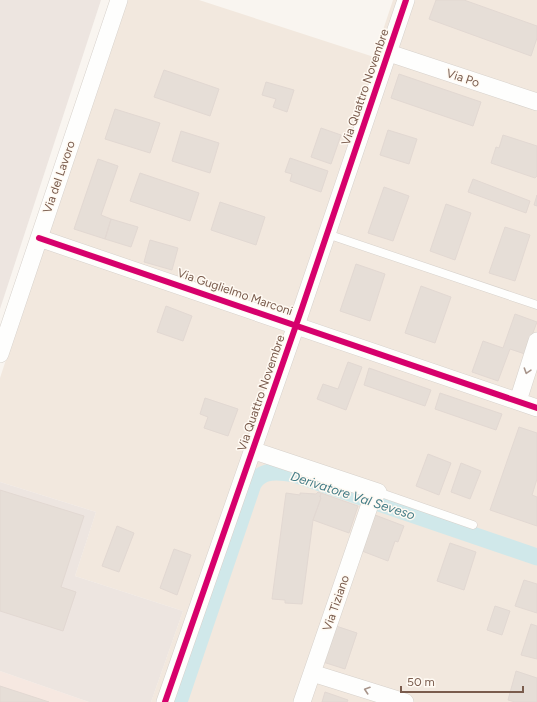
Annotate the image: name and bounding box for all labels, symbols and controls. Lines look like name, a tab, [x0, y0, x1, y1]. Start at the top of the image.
street label: Via Quattro Novembre	[339, 27, 392, 147]
street label: Via Po	[445, 66, 481, 90]
street label: Via del Lavoro	[40, 139, 78, 215]
street label: Via Guglielmo Marconi	[175, 266, 295, 318]
street label: Via Quattro Novembre	[235, 333, 288, 453]
one-way arrow	[524, 368, 532, 375]
water label: Derivatore Val Seveso	[289, 468, 417, 523]
street label: Via Tiziano	[320, 573, 352, 633]
scale bar	[401, 668, 523, 694]
text: 50 m	[407, 675, 435, 689]
one-way arrow	[364, 686, 371, 695]

